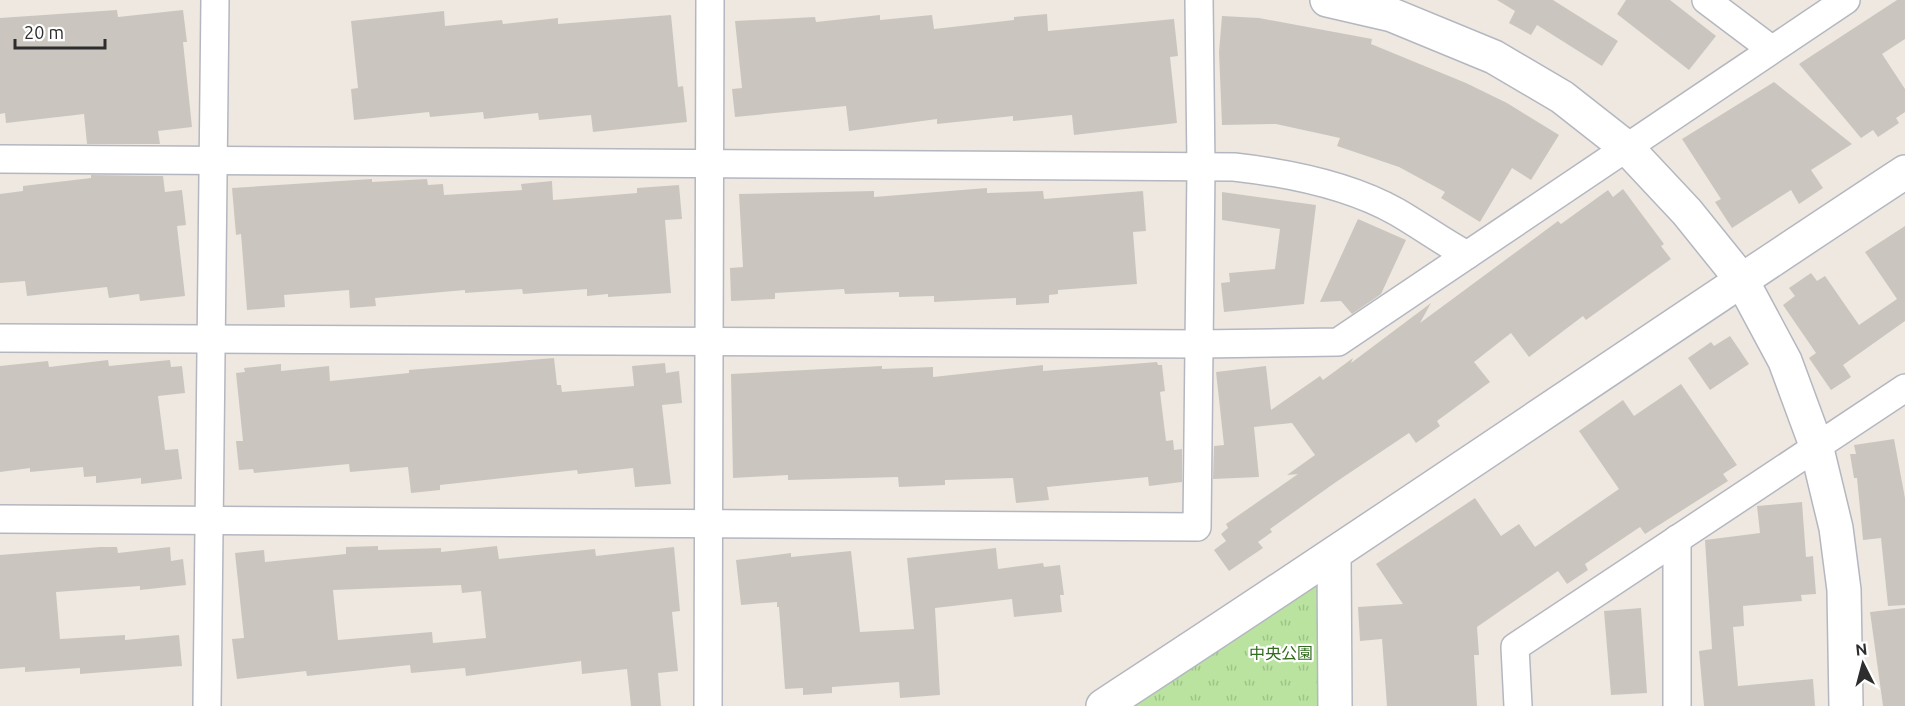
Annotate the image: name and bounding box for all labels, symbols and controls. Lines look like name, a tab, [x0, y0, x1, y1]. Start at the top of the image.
scale bar	[15, 12, 105, 50]
text: 20 m	[24, 22, 64, 42]
north arrow	[1833, 634, 1893, 694]
text: N	[1855, 640, 1868, 659]
park label: 中央公園	[1249, 644, 1313, 662]

